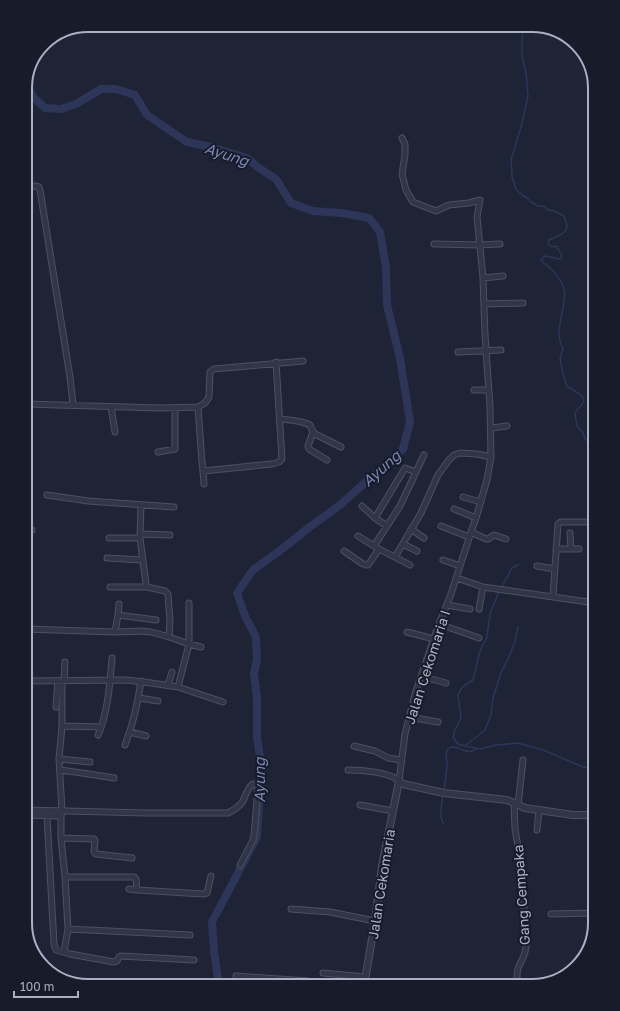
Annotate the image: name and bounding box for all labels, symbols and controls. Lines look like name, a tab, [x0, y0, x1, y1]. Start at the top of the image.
water label: Ayung	[202, 138, 253, 171]
water label: Ayung	[358, 445, 406, 491]
street label: Jalan Cekomaria I	[401, 608, 453, 726]
water label: Ayung	[250, 756, 269, 803]
street label: Jalan Cekomaria	[364, 828, 398, 940]
street label: Gang Cempaka	[509, 844, 533, 946]
scale bar	[14, 973, 78, 999]
text: 100 m	[20, 979, 54, 994]

